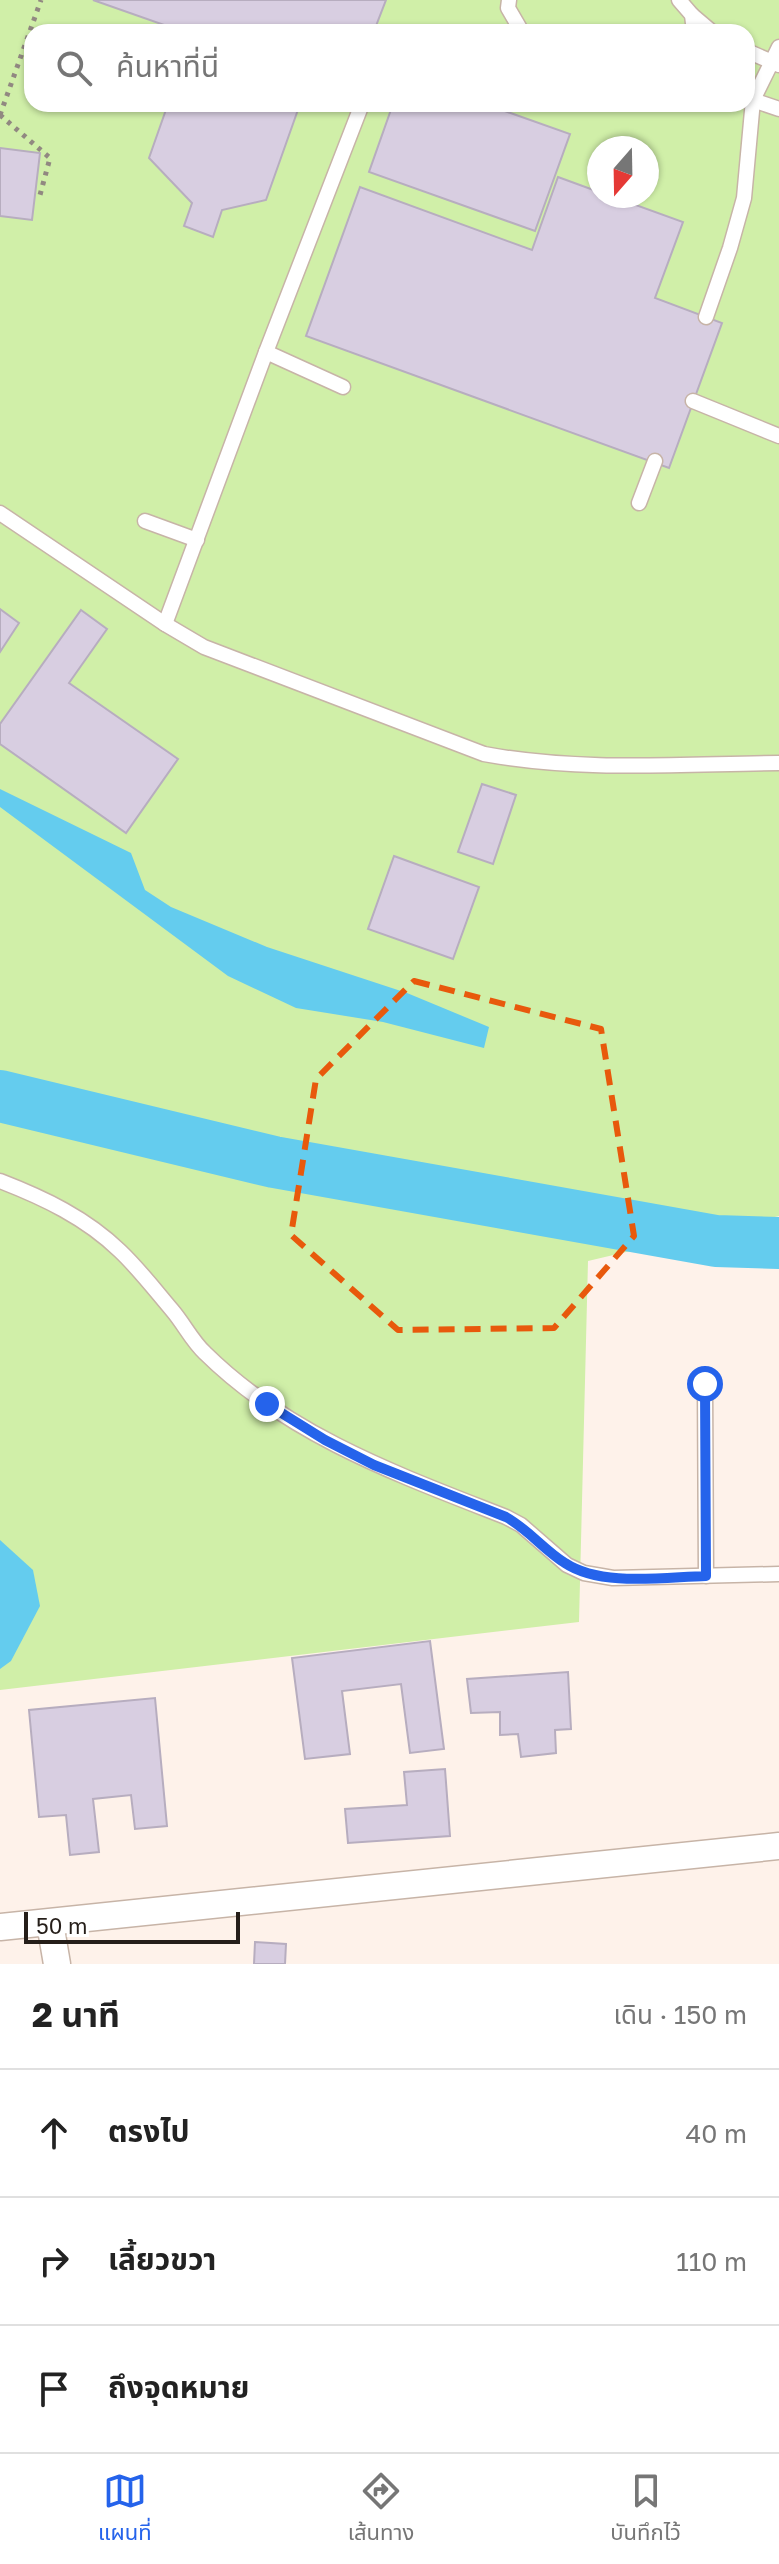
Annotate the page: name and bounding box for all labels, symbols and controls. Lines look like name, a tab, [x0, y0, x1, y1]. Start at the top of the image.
search box	[24, 24, 755, 112]
icon: search	[52, 46, 96, 90]
text: ค้นหาที่นี่	[116, 48, 219, 84]
north arrow	[587, 136, 659, 208]
route start	[687, 1366, 723, 1402]
route end	[249, 1386, 285, 1422]
scale bar	[24, 1908, 240, 1944]
text: 50 m	[36, 1912, 87, 1939]
text: 2 นาที	[32, 1994, 120, 2034]
text: เดิน · 150 m	[614, 1999, 747, 2030]
icon: ahead	[32, 2111, 76, 2155]
text: ตรงไป	[108, 2113, 190, 2149]
text: 40 m	[686, 2118, 747, 2149]
icon: right	[32, 2239, 76, 2283]
text: เลี้ยวขวา	[108, 2241, 216, 2277]
text: 110 m	[676, 2246, 747, 2277]
icon: arrive	[32, 2367, 76, 2411]
text: ถึงจุดหมาย	[108, 2369, 249, 2405]
tab: แผนที่	[98, 2469, 152, 2550]
tab: เส้นทาง	[348, 2469, 414, 2550]
tab: บันทึกไว้	[610, 2469, 681, 2550]

